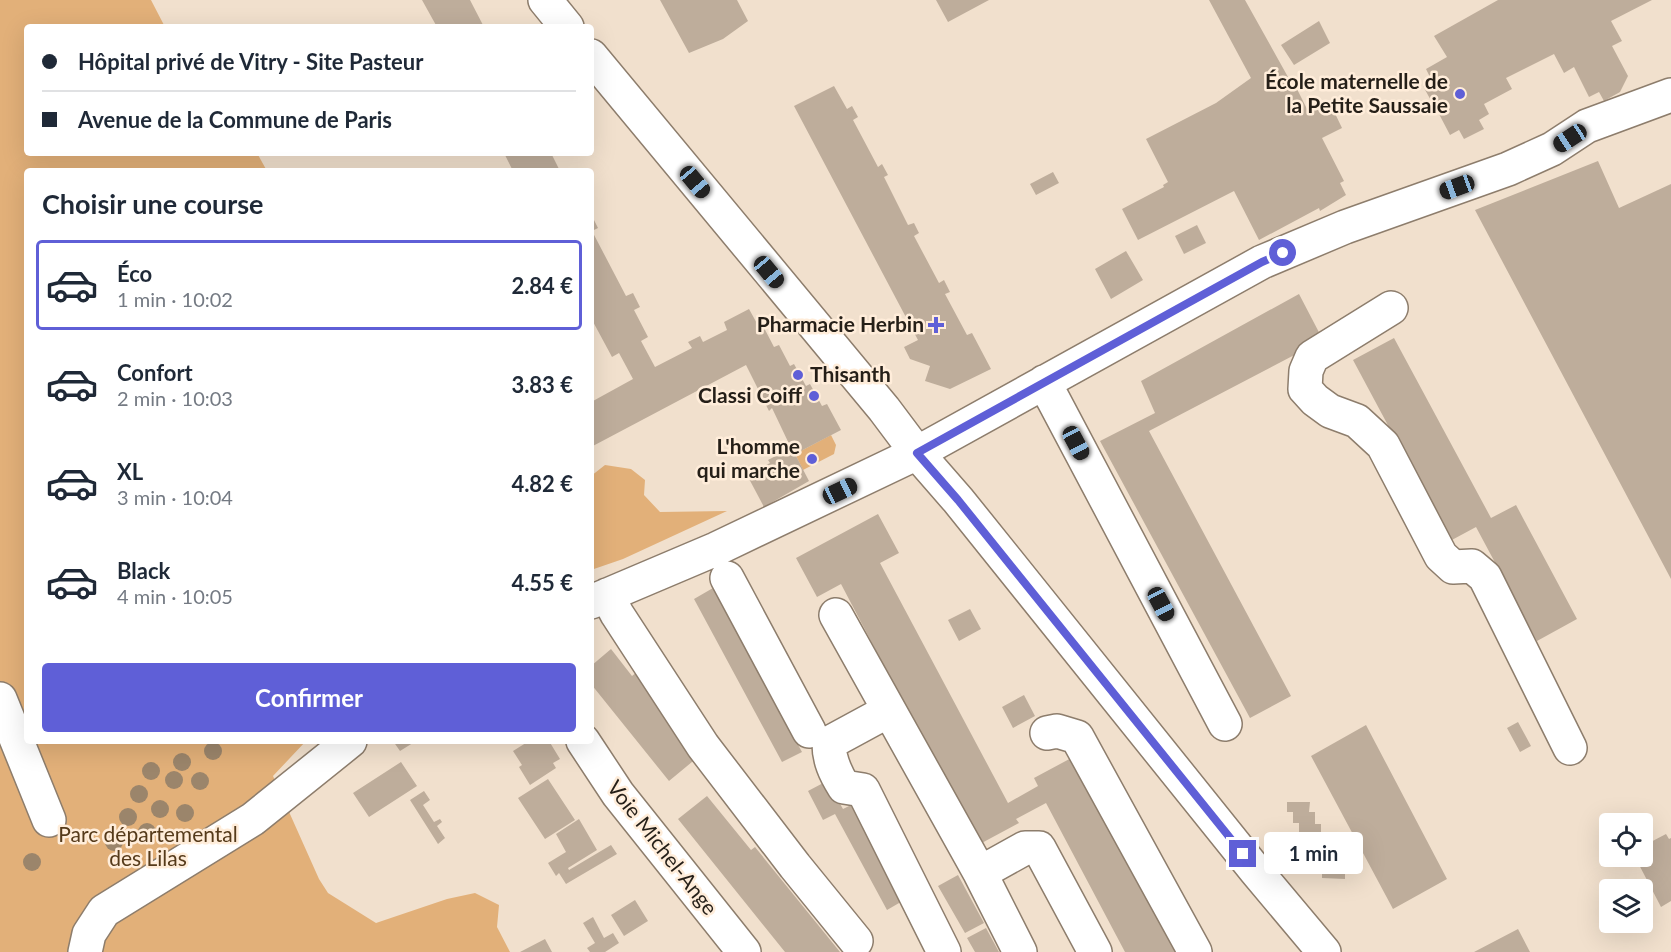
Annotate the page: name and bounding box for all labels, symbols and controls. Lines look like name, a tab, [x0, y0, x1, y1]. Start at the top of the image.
text: Hôpital privé de Vitry - Site Pasteur	[78, 48, 423, 75]
place label: École maternelle de la Petite Saussaie	[1265, 68, 1448, 117]
marker: École maternelle de la Petite Saussaie	[1453, 87, 1467, 101]
text: Avenue de la Commune de Paris	[78, 106, 392, 133]
car	[1550, 121, 1590, 155]
car	[677, 162, 713, 202]
car	[1437, 172, 1477, 202]
text: Choisir une course	[42, 187, 264, 220]
route start	[1269, 239, 1296, 266]
car	[751, 252, 787, 292]
icon: car	[45, 258, 99, 312]
text: Éco	[117, 260, 152, 287]
text: 2.84 €	[511, 272, 573, 299]
text: 1 min · 10:02	[117, 287, 233, 311]
place label: Pharmacie Herbin	[757, 311, 924, 336]
marker: Pharmacie Herbin	[929, 318, 943, 332]
icon: car	[45, 357, 99, 411]
text: Confort	[117, 359, 193, 386]
place label: Thisanth	[810, 361, 891, 386]
marker: Thisanth	[791, 368, 805, 382]
text: 3.83 €	[511, 371, 573, 398]
place label: Classi Coiff	[698, 382, 803, 407]
text: 2 min · 10:03	[117, 386, 233, 410]
marker: Classi Coiff	[807, 389, 821, 403]
car	[1060, 423, 1092, 463]
place label: L'homme qui marche	[697, 433, 800, 482]
marker: L'homme qui marche	[805, 452, 819, 466]
icon: car	[45, 456, 99, 510]
text: XL	[117, 458, 143, 485]
text: 4.82 €	[511, 470, 573, 497]
car	[820, 475, 860, 507]
text: 3 min · 10:04	[117, 485, 233, 509]
icon: car	[45, 555, 99, 609]
text: Black	[117, 557, 170, 584]
text: 4.55 €	[511, 569, 573, 596]
text: 4 min · 10:05	[117, 584, 233, 608]
car	[1145, 584, 1177, 624]
button: Confirmer	[42, 663, 576, 732]
street label: Voie Michel-Ange	[603, 775, 723, 919]
map controls	[1599, 813, 1653, 933]
button: locate	[1599, 813, 1653, 867]
park label: Parc départemental des Lilas	[58, 821, 238, 870]
callout: 1 min	[1264, 833, 1363, 875]
route end	[1229, 840, 1256, 867]
text: 1 min	[1289, 841, 1338, 865]
button: layers	[1599, 879, 1653, 933]

